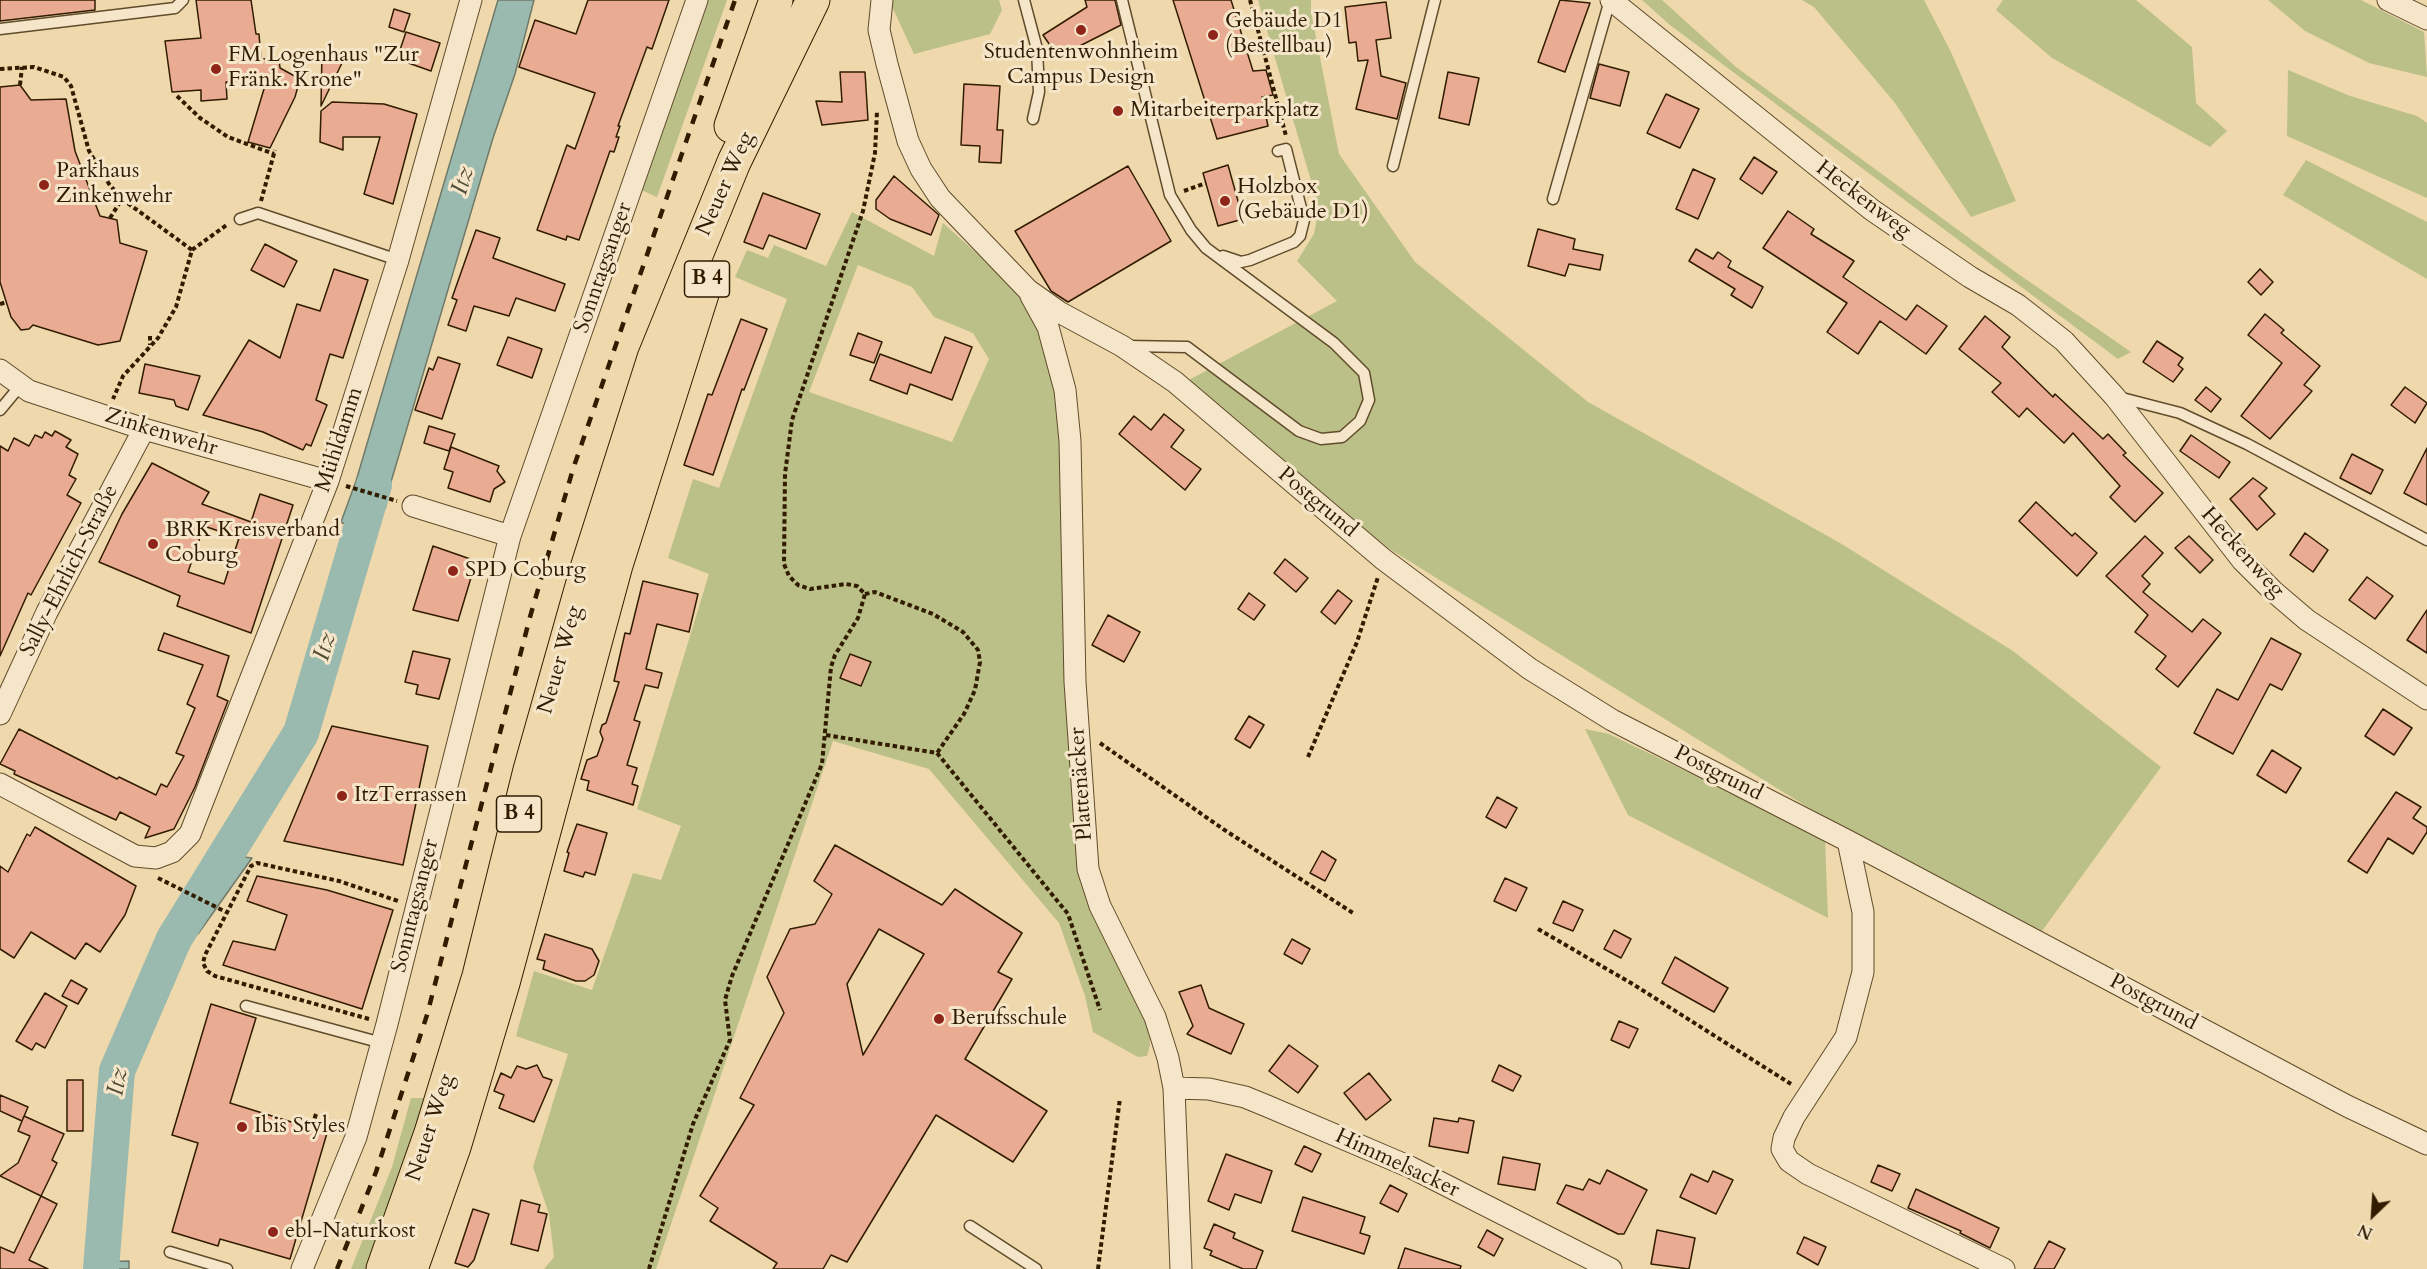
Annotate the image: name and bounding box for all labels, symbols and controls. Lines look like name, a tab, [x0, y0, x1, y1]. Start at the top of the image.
place label: Gebäude D1 (Bestellbau)	[1225, 9, 1343, 60]
marker: Studentenwohnheim Campus Design	[1074, 23, 1088, 37]
marker: Gebäude D1 (Bestellbau)	[1206, 28, 1220, 42]
place label: Studentenwohnheim Campus Design	[984, 40, 1178, 92]
place label: FM Logenhaus "Zur Fränk. Krone"	[228, 43, 419, 94]
marker: FM Logenhaus "Zur Fränk. Krone"	[209, 62, 223, 76]
place label: Mitarbeiterparkplatz	[1130, 98, 1319, 124]
marker: Mitarbeiterparkplatz	[1111, 104, 1125, 118]
street label: Neuer Weg	[691, 128, 761, 240]
street label: Heckenweg	[1810, 156, 1916, 244]
place label: Parkhaus Zinkenwehr	[56, 159, 172, 210]
water label: Itz	[446, 164, 482, 198]
place label: Holzbox (Gebäude D1)	[1237, 175, 1369, 226]
marker: Parkhaus Zinkenwehr	[37, 178, 51, 192]
marker: Holzbox (Gebäude D1)	[1218, 194, 1232, 208]
street label: Sonntagsanger	[569, 199, 639, 337]
road number: B 4	[684, 261, 730, 297]
street label: Mühldamm	[311, 384, 369, 496]
street label: Zinkenwehr	[101, 403, 221, 463]
street label: Postgrund	[1272, 462, 1362, 544]
street label: Sally-Ehrlich-Straße	[15, 481, 125, 661]
street label: Heckenweg	[2195, 502, 2289, 604]
place label: BRK Kreisverband Coburg	[165, 518, 340, 570]
marker: BRK Kreisverband Coburg	[146, 537, 160, 551]
place label: SPD Coburg	[465, 558, 586, 584]
marker: SPD Coburg	[446, 564, 460, 578]
street label: Neuer Weg	[533, 603, 589, 717]
water label: Itz	[308, 630, 344, 664]
street label: Plattenäcker	[1065, 726, 1099, 842]
street label: Postgrund	[1669, 740, 1767, 808]
place label: ItzTerrassen	[354, 783, 467, 809]
marker: ItzTerrassen	[335, 789, 349, 803]
road number: B 4	[496, 796, 542, 832]
street label: Sonntagsanger	[387, 837, 445, 975]
street label: Postgrund	[2104, 969, 2202, 1037]
place label: Berufsschule	[951, 1006, 1067, 1032]
marker: Berufsschule	[932, 1012, 946, 1026]
water label: Itz	[102, 1066, 136, 1098]
street label: Neuer Weg	[401, 1071, 461, 1185]
place label: Ibis Styles	[254, 1114, 345, 1140]
marker: Ibis Styles	[235, 1120, 249, 1134]
street label: Himmelsacker	[1331, 1124, 1463, 1204]
north arrow	[2343, 1185, 2403, 1245]
text: N	[2354, 1218, 2376, 1244]
place label: ebl-Naturkost	[285, 1219, 415, 1245]
marker: ebl-Naturkost	[266, 1225, 280, 1239]

